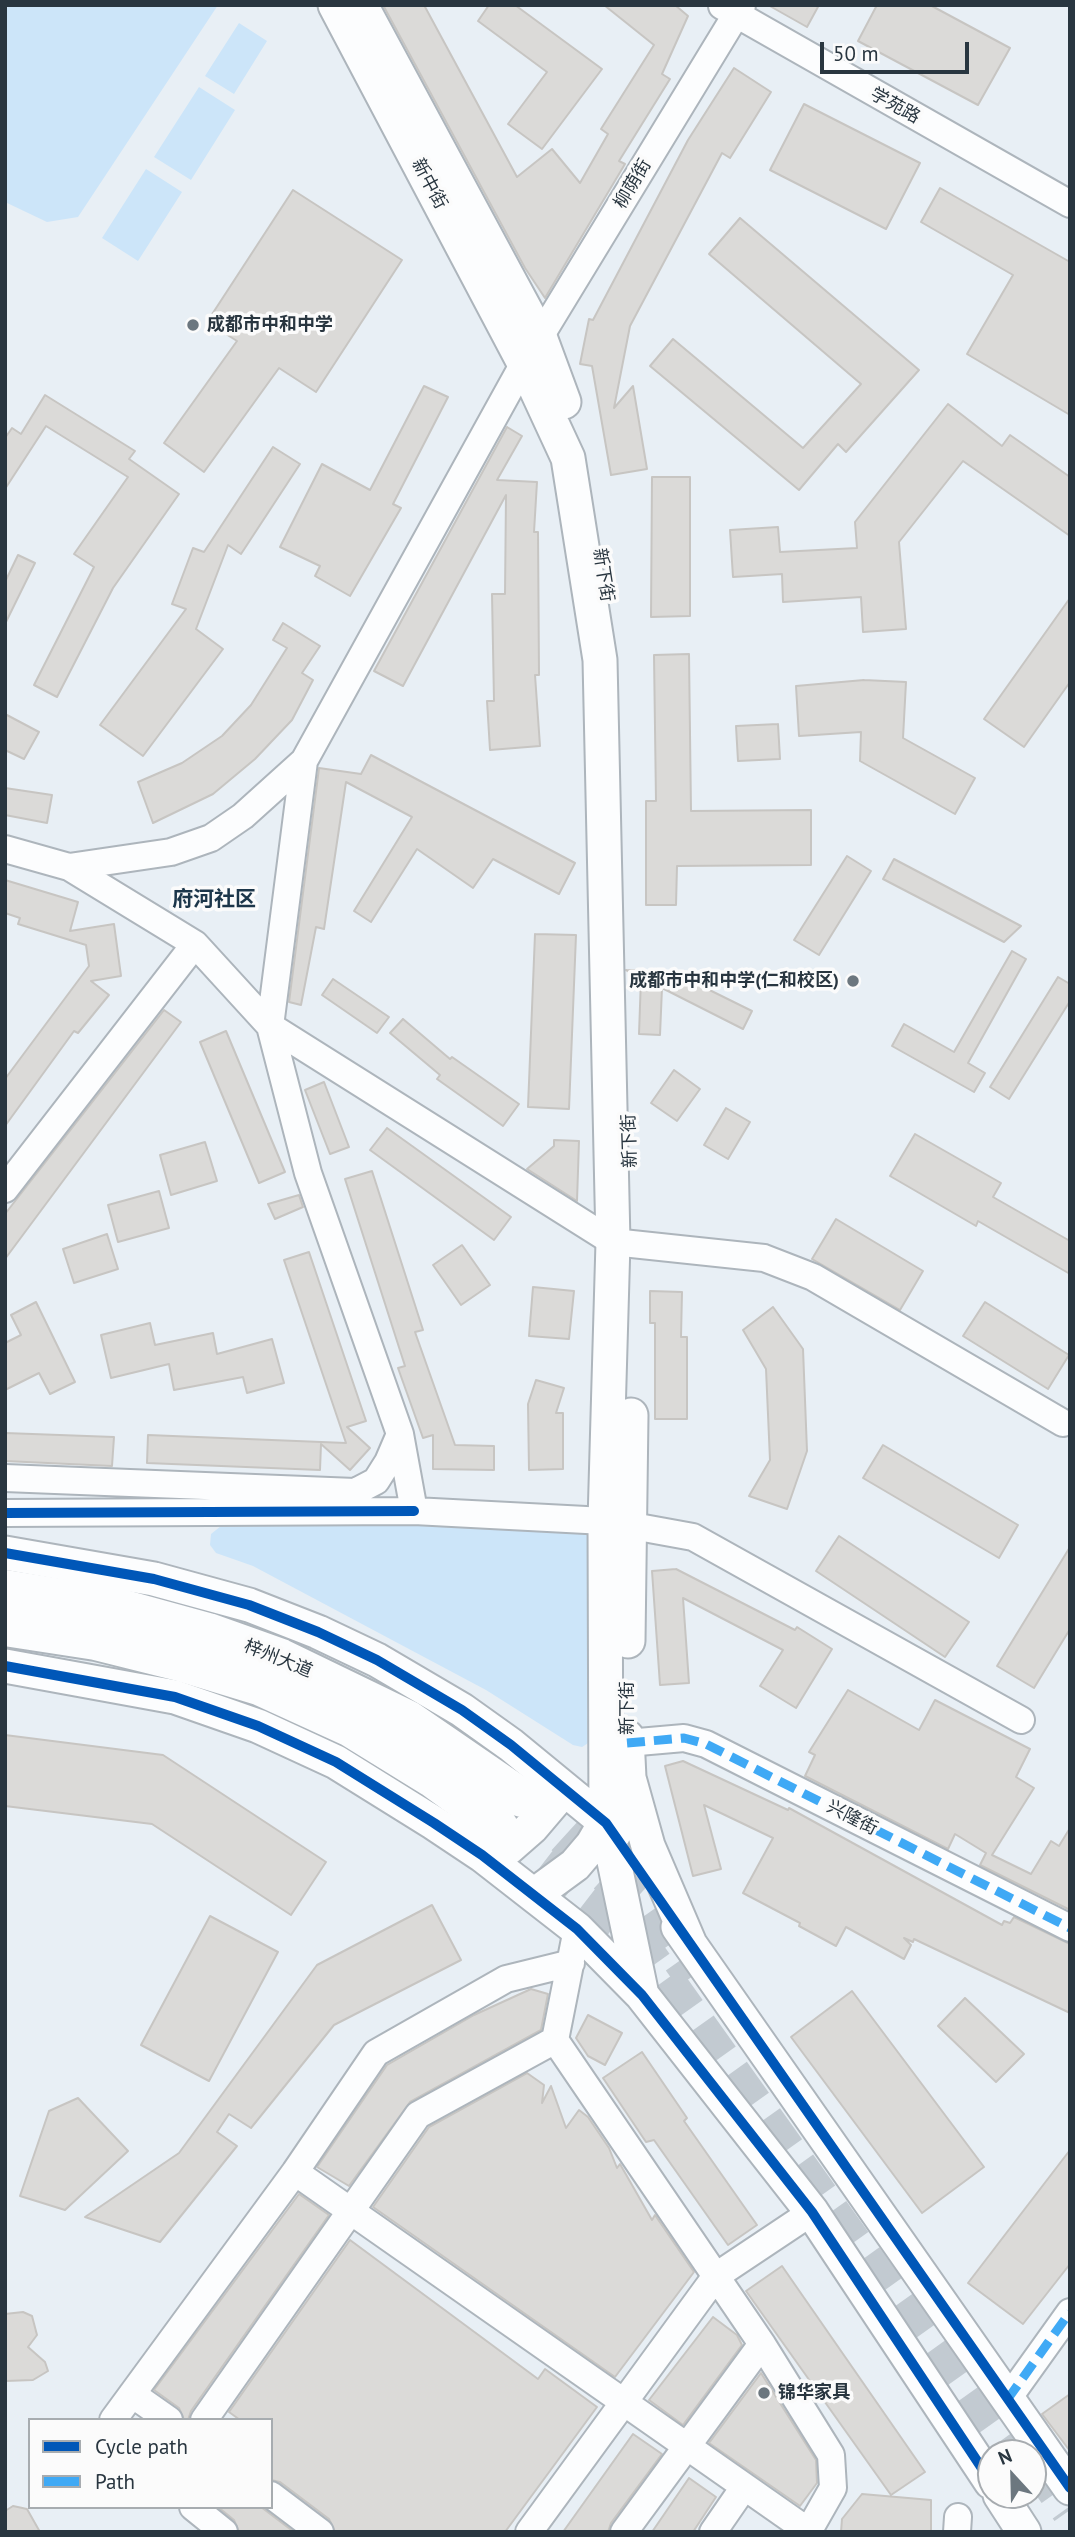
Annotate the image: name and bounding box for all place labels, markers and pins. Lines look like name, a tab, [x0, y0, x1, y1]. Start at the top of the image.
place label: 成都市中和中学	[207, 314, 333, 336]
marker: 成都市中和中学	[185, 317, 201, 333]
place label: 成都市中和中学(仁和校区)	[629, 970, 839, 992]
marker: 成都市中和中学(仁和校区)	[845, 973, 861, 989]
place label: 锦华家具	[778, 2382, 850, 2404]
marker: 锦华家具	[756, 2385, 772, 2401]

